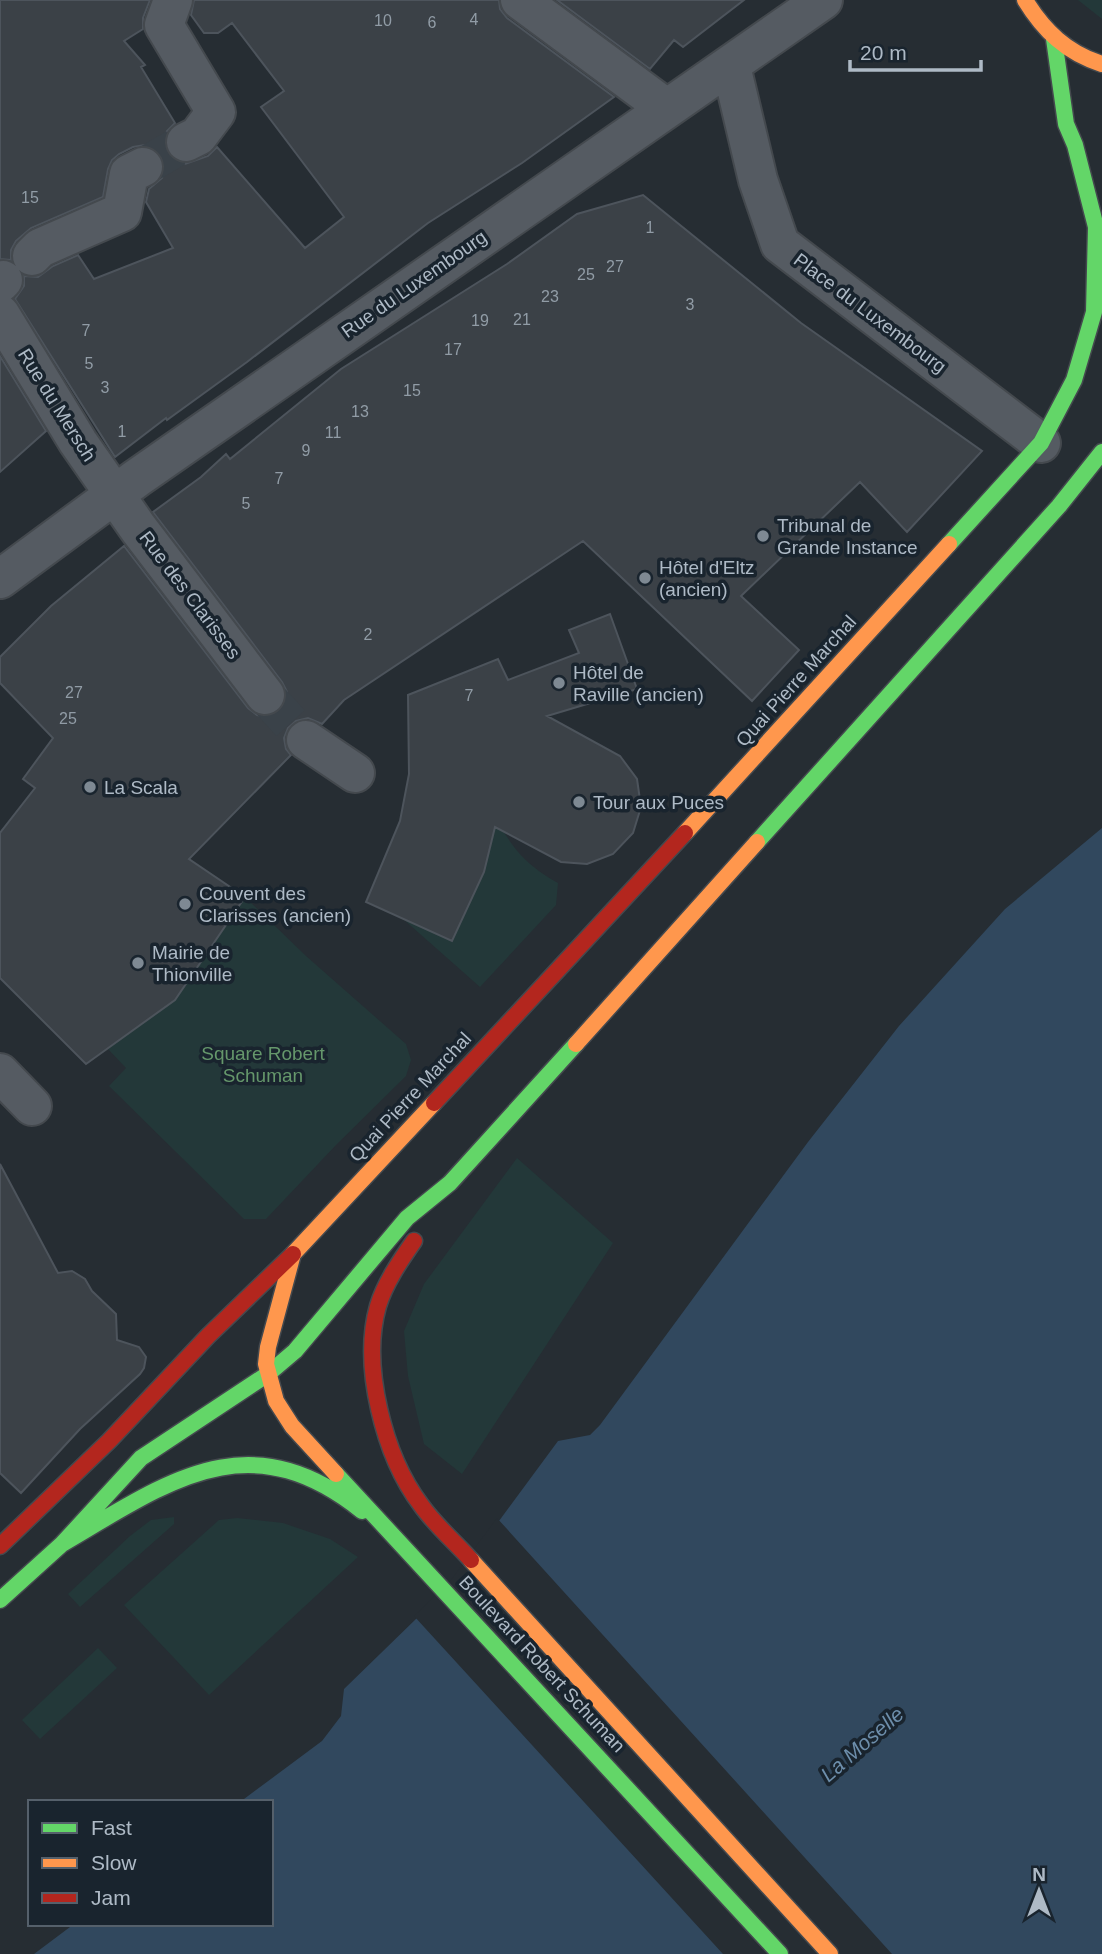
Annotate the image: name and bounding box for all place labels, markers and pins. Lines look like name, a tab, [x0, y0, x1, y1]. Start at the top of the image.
place label: Tribunal de Grande Instance	[777, 515, 917, 558]
marker: Tribunal de Grande Instance	[755, 528, 771, 544]
place label: Hôtel d'Eltz (ancien)	[659, 557, 755, 600]
marker: Hôtel d'Eltz (ancien)	[637, 570, 653, 586]
place label: Hôtel de Raville (ancien)	[573, 662, 704, 705]
marker: Hôtel de Raville (ancien)	[551, 675, 567, 691]
place label: La Scala	[104, 777, 178, 798]
marker: La Scala	[82, 779, 98, 795]
place label: Tour aux Puces	[593, 792, 724, 813]
marker: Tour aux Puces	[571, 794, 587, 810]
place label: Couvent des Clarisses (ancien)	[199, 883, 351, 926]
marker: Couvent des Clarisses (ancien)	[177, 896, 193, 912]
place label: Mairie de Thionville	[152, 942, 232, 985]
marker: Mairie de Thionville	[130, 955, 146, 971]

